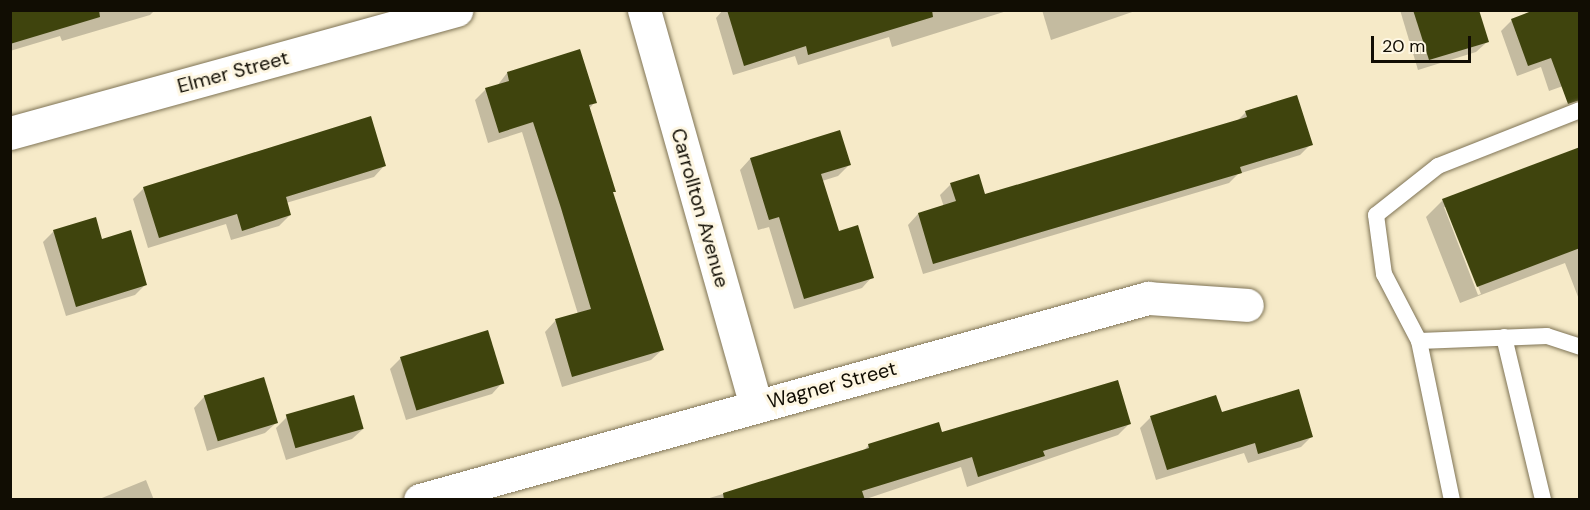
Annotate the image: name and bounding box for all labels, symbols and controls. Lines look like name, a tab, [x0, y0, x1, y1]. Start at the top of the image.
scale bar	[1374, 24, 1474, 62]
text: 20 m	[1382, 34, 1425, 58]
street label: Elmer Street	[175, 46, 291, 98]
street label: Carrollton Avenue	[666, 126, 734, 290]
street label: Wagner Street	[765, 356, 899, 414]

